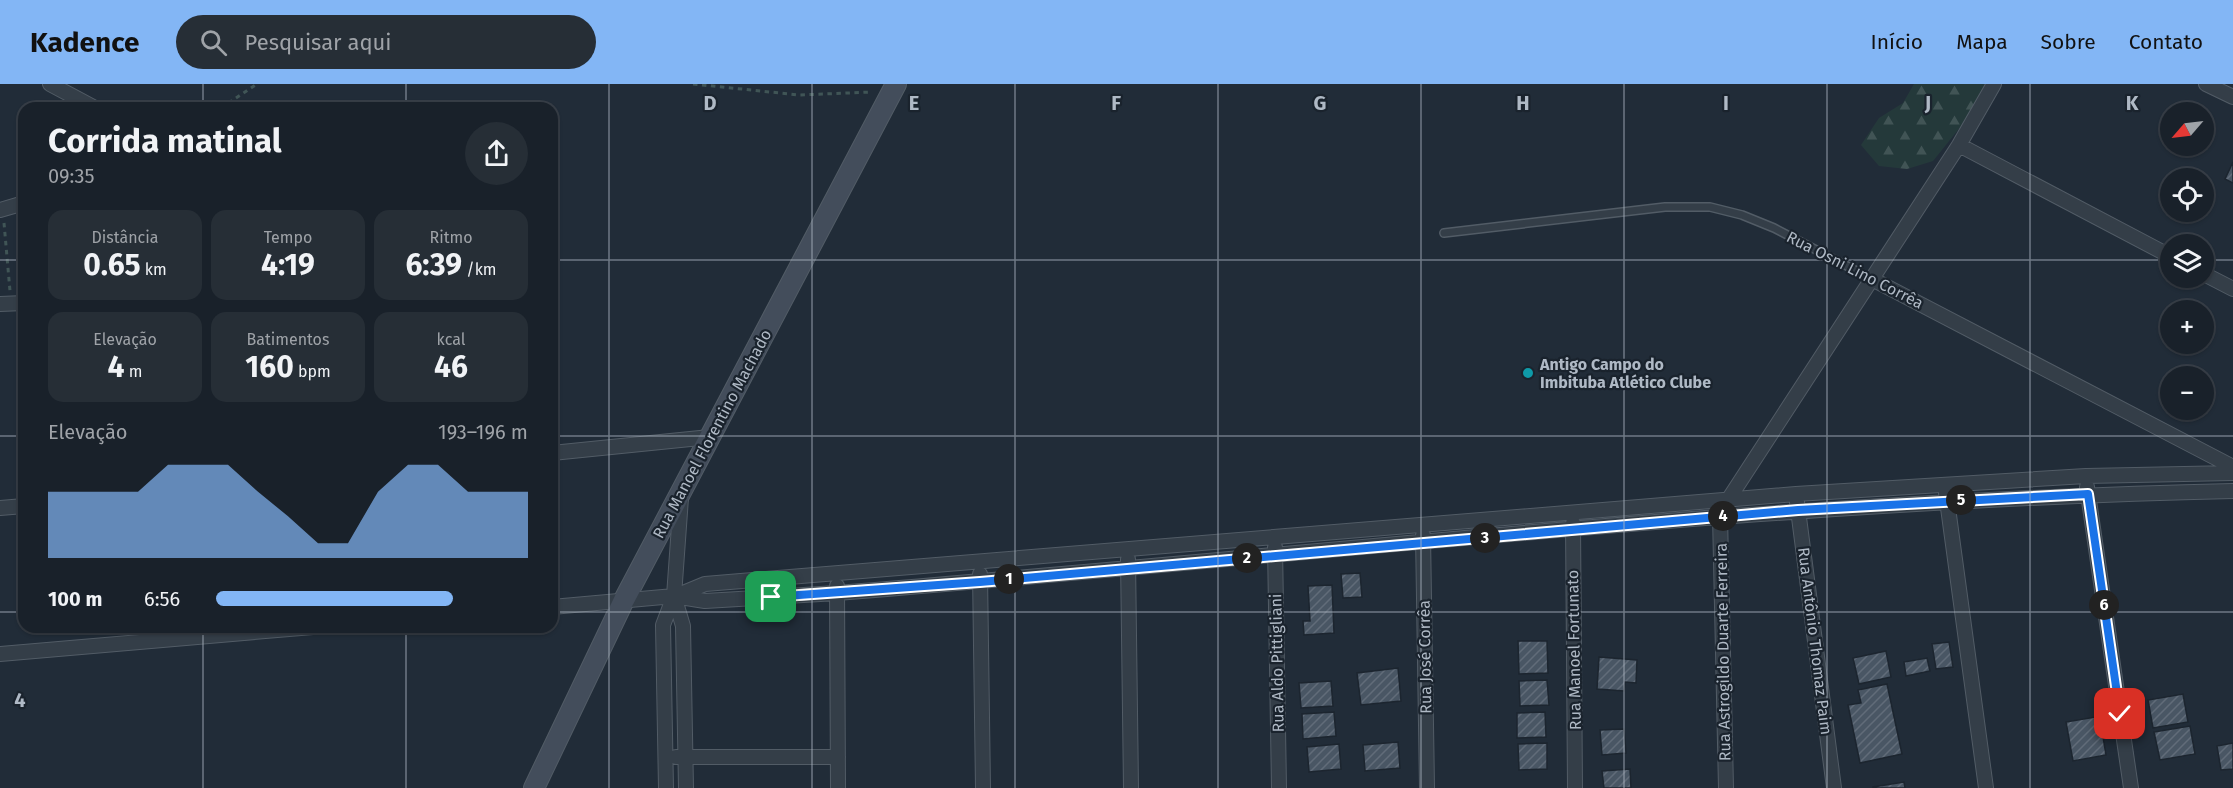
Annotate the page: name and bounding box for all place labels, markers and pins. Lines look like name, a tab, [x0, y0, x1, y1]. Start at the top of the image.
place label: Antigo Campo do Imbituba Atlético Clube	[1539, 355, 1711, 392]
marker: Antigo Campo do Imbituba Atlético Clube	[1521, 366, 1535, 380]
pin: 5	[1946, 485, 1976, 515]
pin: 4	[1708, 501, 1738, 531]
pin: 3	[1470, 523, 1500, 553]
pin: 2	[1232, 543, 1262, 573]
pin: 1	[994, 564, 1024, 594]
pin	[745, 571, 796, 622]
pin: 6	[2089, 590, 2119, 620]
pin	[2094, 688, 2145, 739]

